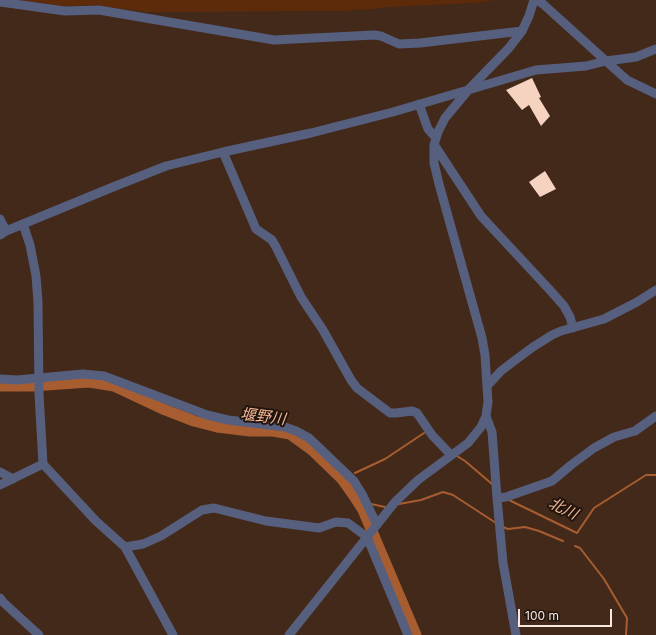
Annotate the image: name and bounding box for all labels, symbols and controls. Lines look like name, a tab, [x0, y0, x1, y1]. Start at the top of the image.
water label: 堰野川	[240, 405, 286, 429]
water label: 北川	[546, 494, 580, 524]
scale bar	[520, 601, 614, 627]
text: 100 m	[525, 608, 559, 623]

